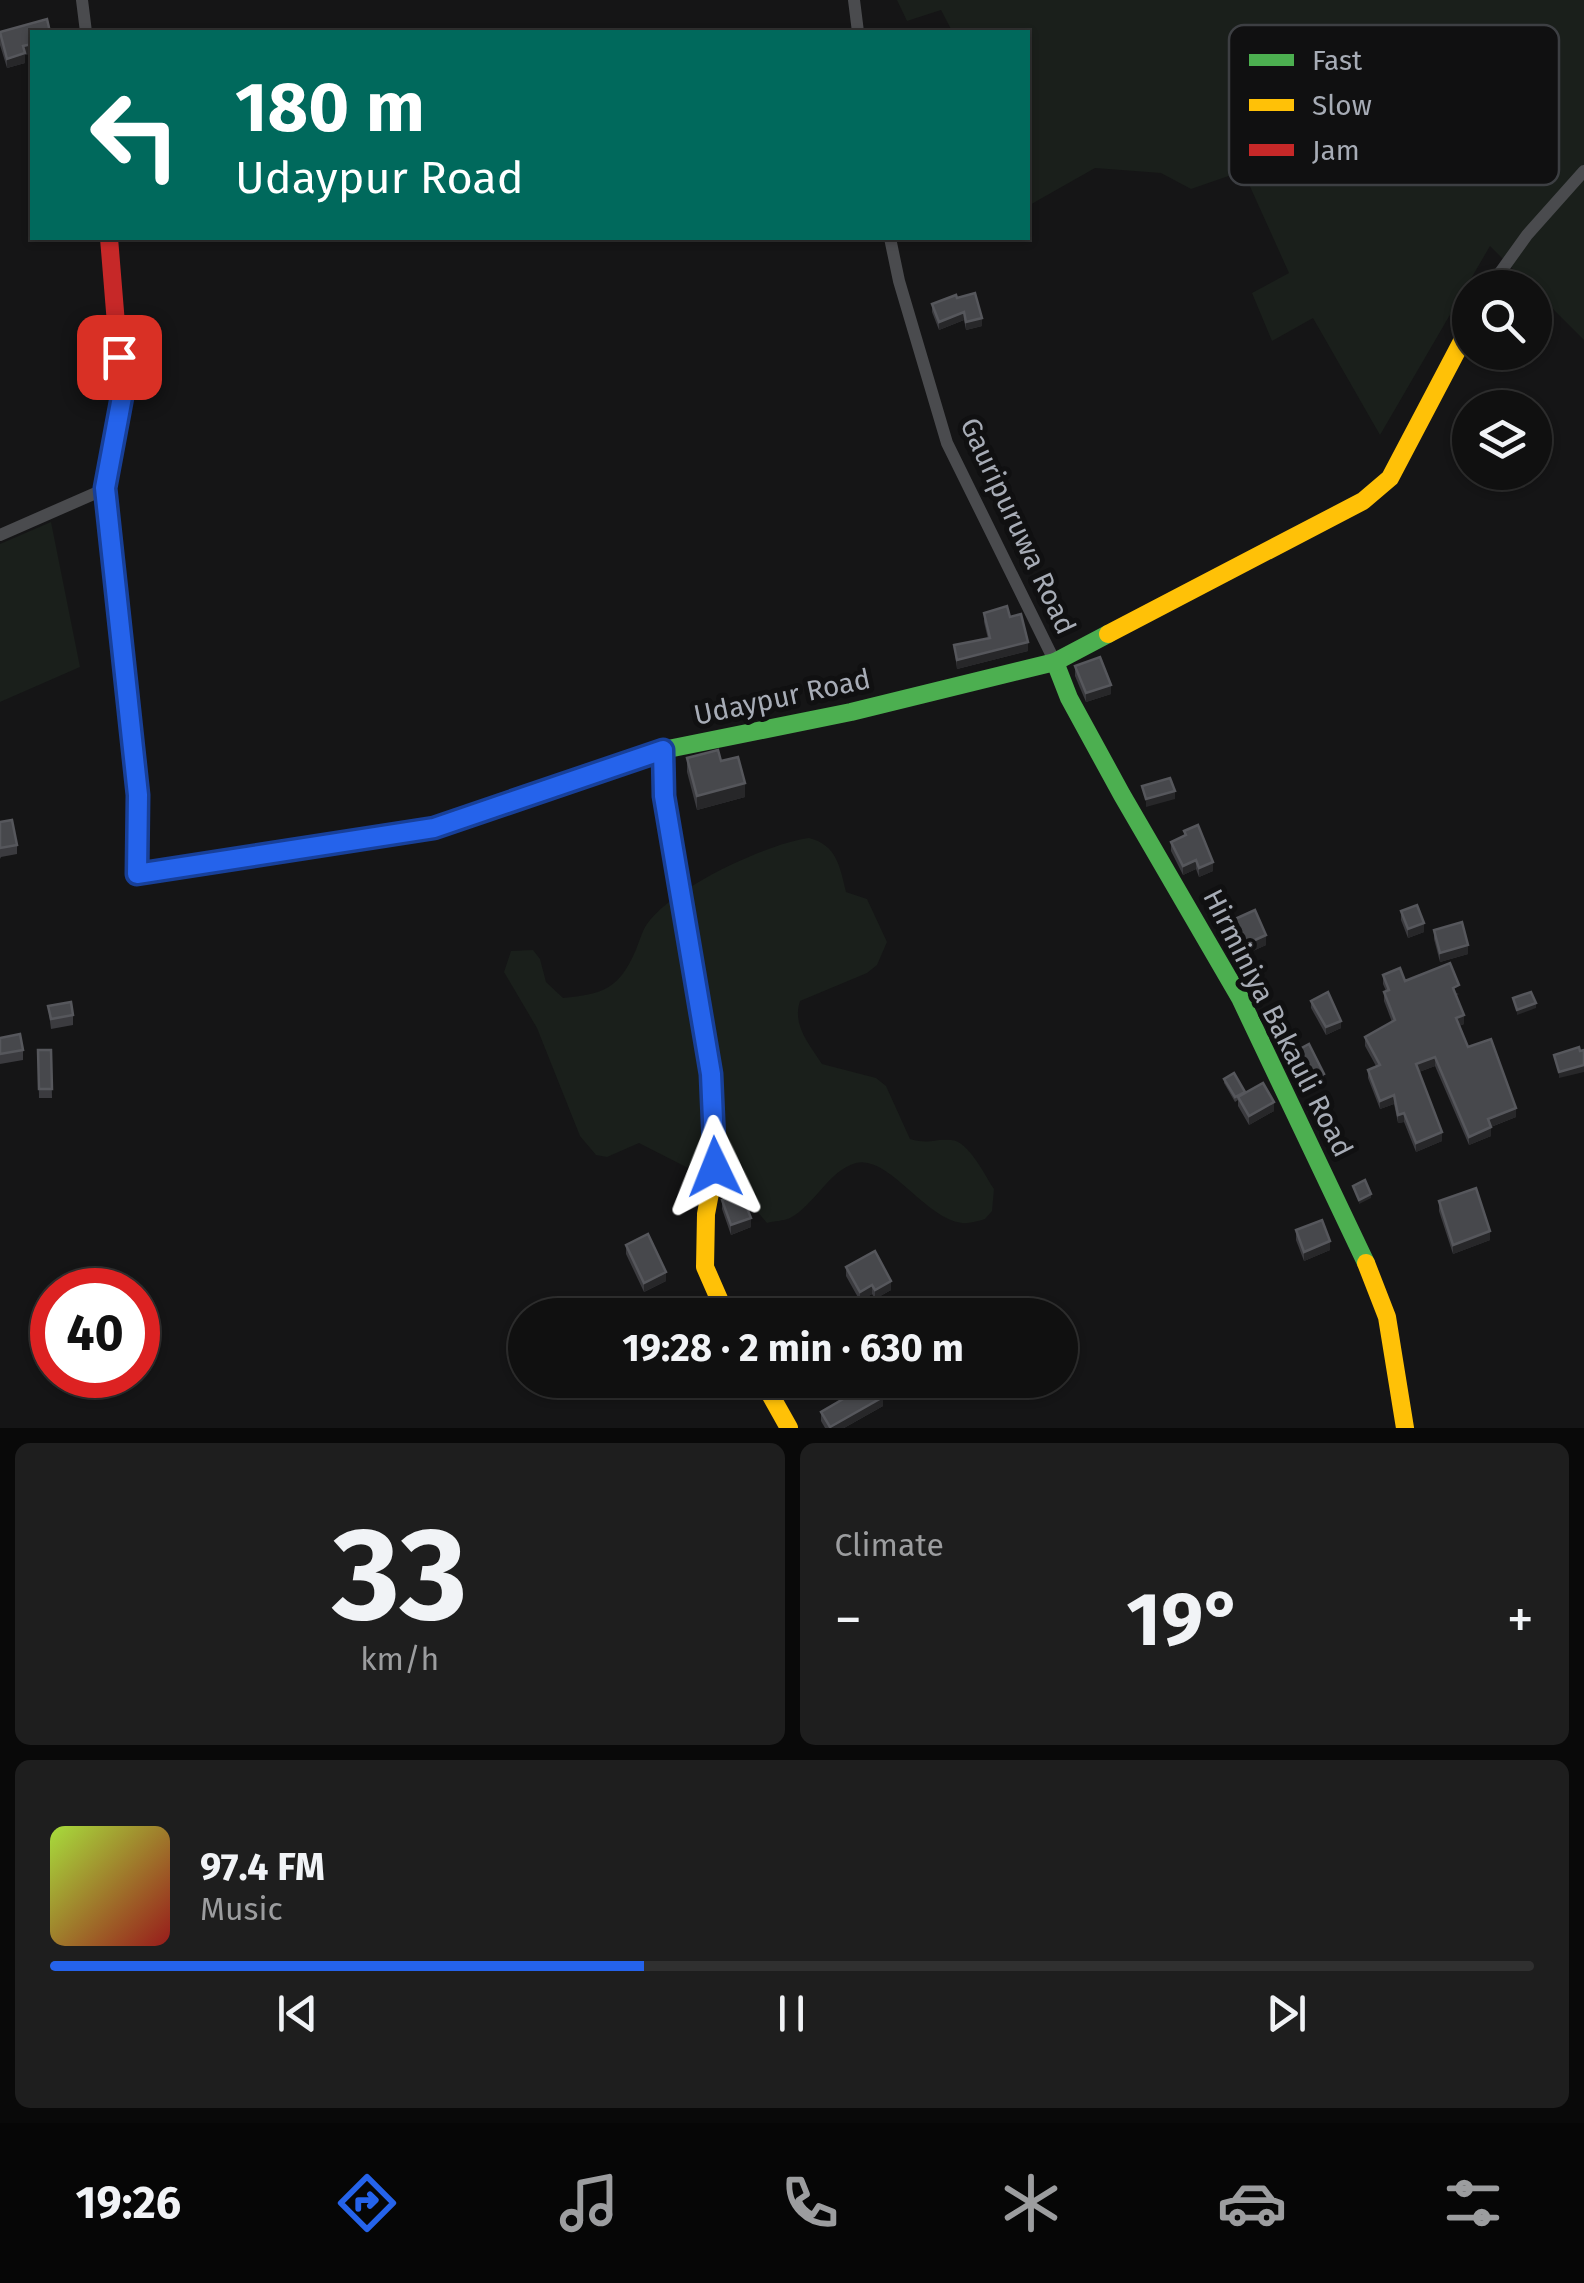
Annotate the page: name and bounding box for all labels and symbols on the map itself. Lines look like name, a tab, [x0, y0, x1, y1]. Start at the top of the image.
legend	[1229, 25, 1559, 185]
text: Fast	[1312, 44, 1363, 77]
text: Slow	[1312, 89, 1372, 122]
text: Jam	[1312, 134, 1360, 167]
pin	[77, 315, 162, 400]
street label: Gauripuruwa Road	[953, 413, 1083, 639]
street label: Udaypur Road	[691, 662, 873, 732]
street label: Hirminiya Bakauli Road	[1196, 884, 1360, 1162]
position arrow	[663, 1115, 767, 1219]
speed limit sign: 40	[30, 1268, 160, 1398]

